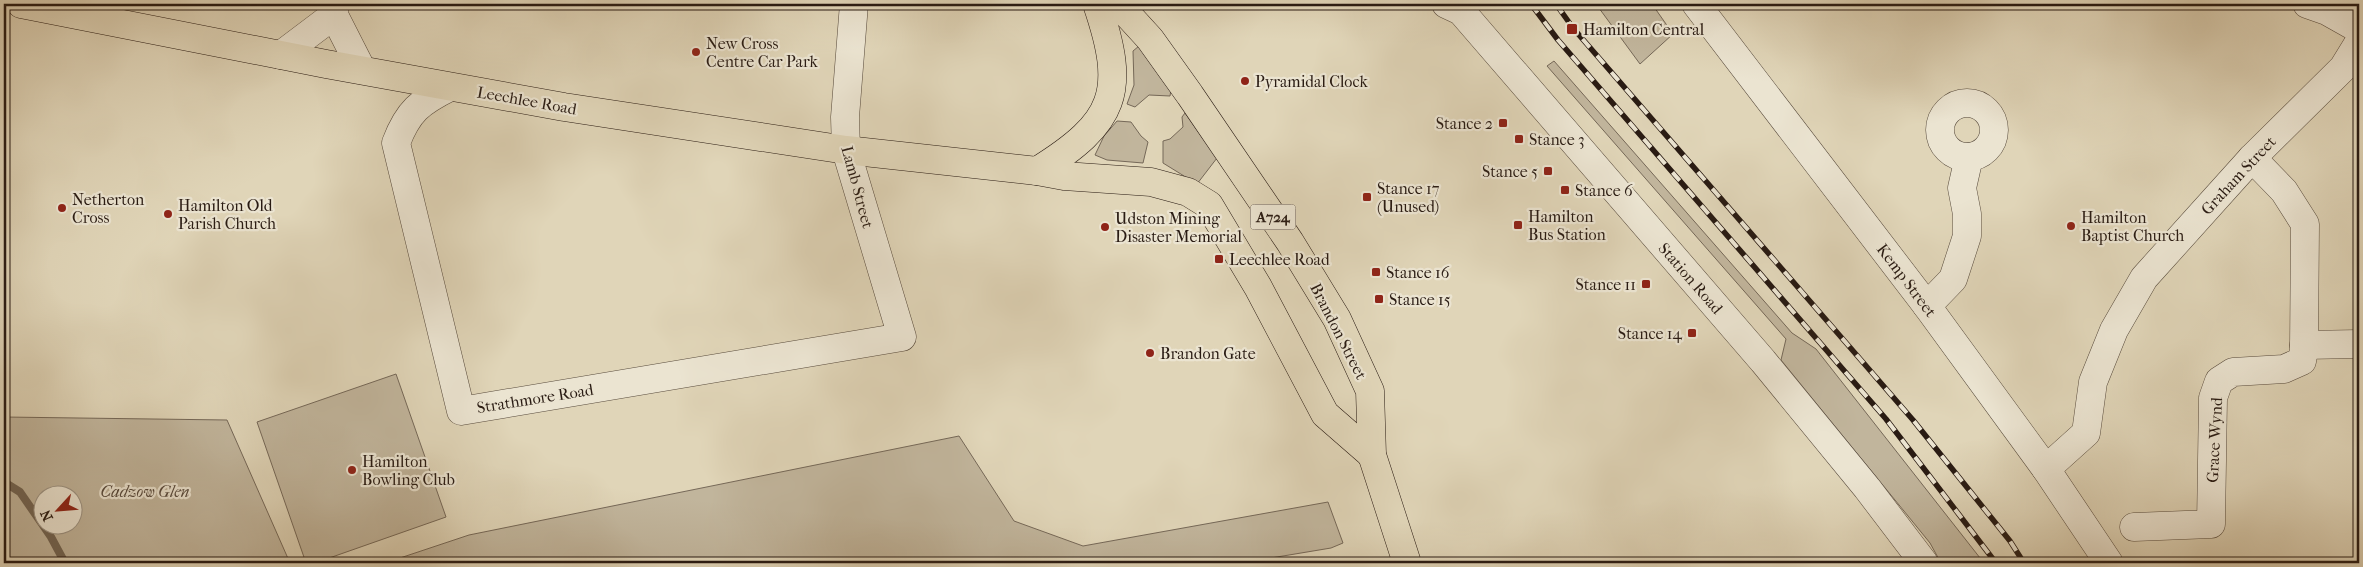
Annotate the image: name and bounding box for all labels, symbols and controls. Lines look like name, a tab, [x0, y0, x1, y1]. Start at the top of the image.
place label: Hamilton Central	[1583, 20, 1705, 39]
marker: Hamilton Central	[1565, 22, 1579, 36]
place label: New Cross Centre Car Park	[706, 34, 819, 71]
marker: New Cross Centre Car Park	[690, 46, 702, 58]
place label: Pyramidal Clock	[1255, 72, 1368, 91]
marker: Pyramidal Clock	[1239, 75, 1251, 87]
street label: Leechlee Road	[476, 82, 578, 119]
place label: Stance 2	[1436, 114, 1493, 133]
marker: Stance 2	[1497, 117, 1509, 129]
place label: Stance 3	[1529, 130, 1585, 149]
street label: Graham Street	[2197, 132, 2280, 219]
marker: Stance 3	[1513, 133, 1525, 145]
street label: Lamb Street	[837, 144, 878, 231]
place label: Stance 5	[1482, 162, 1538, 181]
marker: Stance 5	[1542, 165, 1554, 177]
place label: Stance 17 (Unused)	[1377, 179, 1440, 216]
place label: Stance 6	[1575, 181, 1633, 200]
marker: Stance 6	[1559, 184, 1571, 196]
place label: Netherton Cross	[72, 190, 145, 227]
marker: Stance 17 (Unused)	[1361, 191, 1373, 203]
place label: Hamilton Old Parish Church	[178, 196, 276, 233]
marker: Netherton Cross	[56, 202, 68, 214]
road number: A724	[1250, 204, 1296, 230]
place label: Hamilton Bus Station	[1528, 207, 1606, 244]
marker: Hamilton Old Parish Church	[162, 208, 174, 220]
place label: Hamilton Baptist Church	[2081, 208, 2184, 245]
place label: Udston Mining Disaster Memorial	[1115, 209, 1243, 246]
marker: Hamilton Bus Station	[1512, 219, 1524, 231]
marker: Hamilton Baptist Church	[2065, 220, 2077, 232]
marker: Udston Mining Disaster Memorial	[1099, 221, 1111, 233]
street label: Station Road	[1655, 239, 1727, 318]
street label: Kemp Street	[1873, 240, 1941, 321]
place label: Leechlee Road	[1229, 250, 1330, 269]
marker: Leechlee Road	[1213, 253, 1225, 265]
place label: Stance 16	[1386, 263, 1450, 282]
marker: Stance 16	[1370, 266, 1382, 278]
place label: Stance 11	[1576, 275, 1636, 294]
marker: Stance 11	[1640, 278, 1652, 290]
street label: Brandon Street	[1306, 280, 1371, 383]
place label: Stance 15	[1389, 290, 1451, 309]
marker: Stance 15	[1373, 293, 1385, 305]
place label: Stance 14	[1618, 324, 1683, 343]
marker: Stance 14	[1686, 327, 1698, 339]
place label: Brandon Gate	[1160, 344, 1256, 363]
marker: Brandon Gate	[1144, 347, 1156, 359]
street label: Strathmore Road	[475, 380, 595, 417]
street label: Grace Wynd	[2203, 396, 2226, 483]
place label: Hamilton Bowling Club	[362, 452, 455, 489]
marker: Hamilton Bowling Club	[346, 464, 358, 476]
park label: Cadzow Glen	[100, 482, 190, 501]
north arrow	[32, 484, 82, 534]
text: N	[37, 507, 57, 524]

